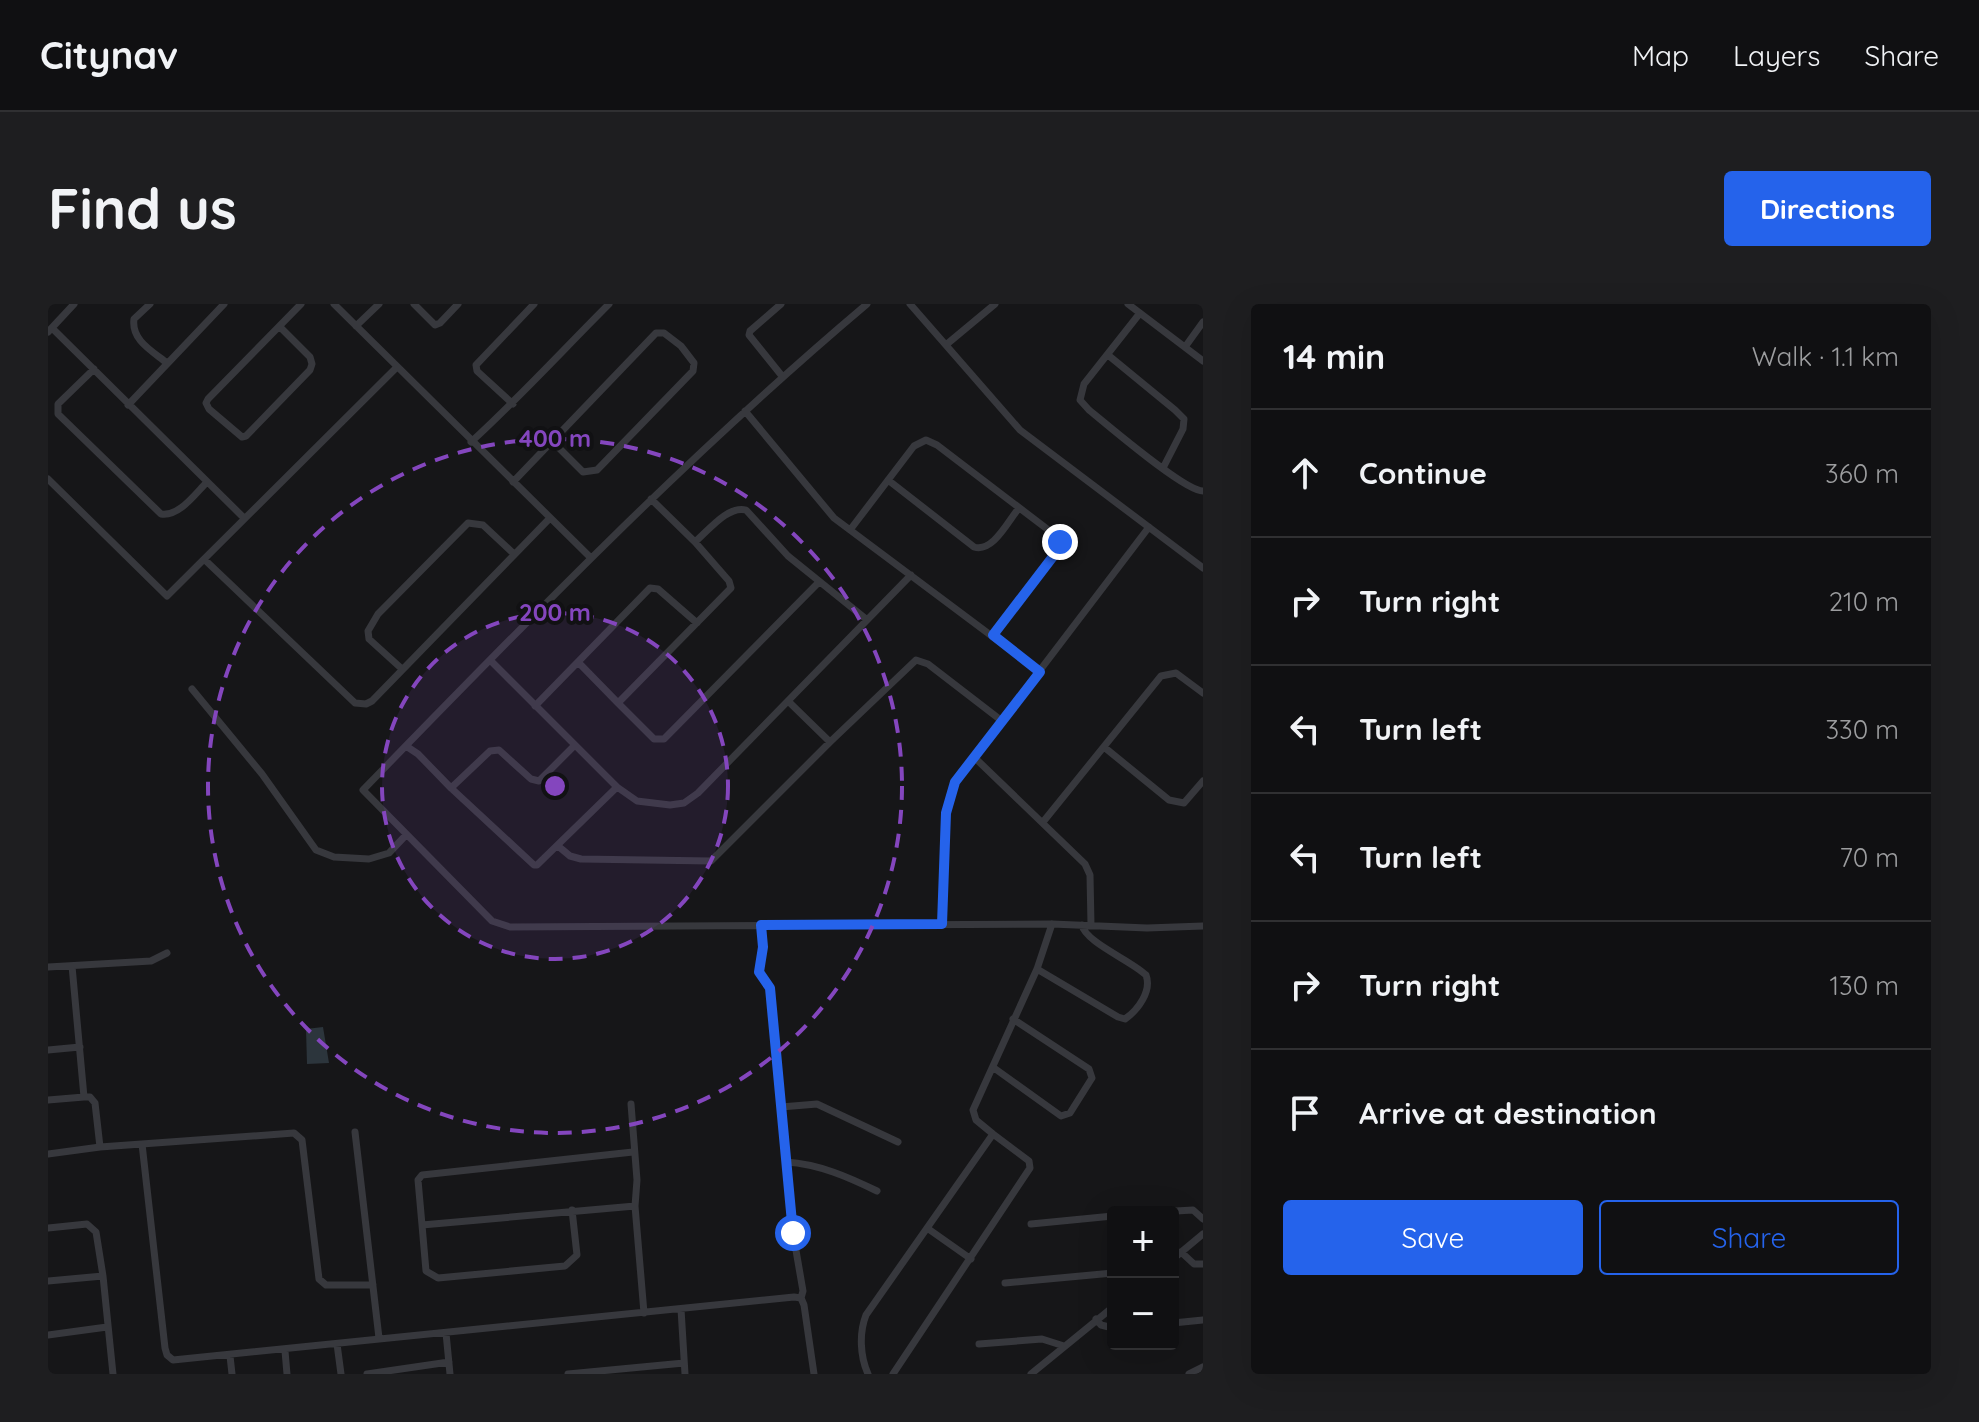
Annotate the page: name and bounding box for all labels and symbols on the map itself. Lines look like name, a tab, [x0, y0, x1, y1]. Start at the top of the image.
text: 400 m	[519, 423, 591, 453]
route end	[1042, 524, 1078, 560]
text: 200 m	[519, 597, 591, 627]
centre of rings	[541, 772, 569, 800]
route start	[775, 1215, 811, 1251]

